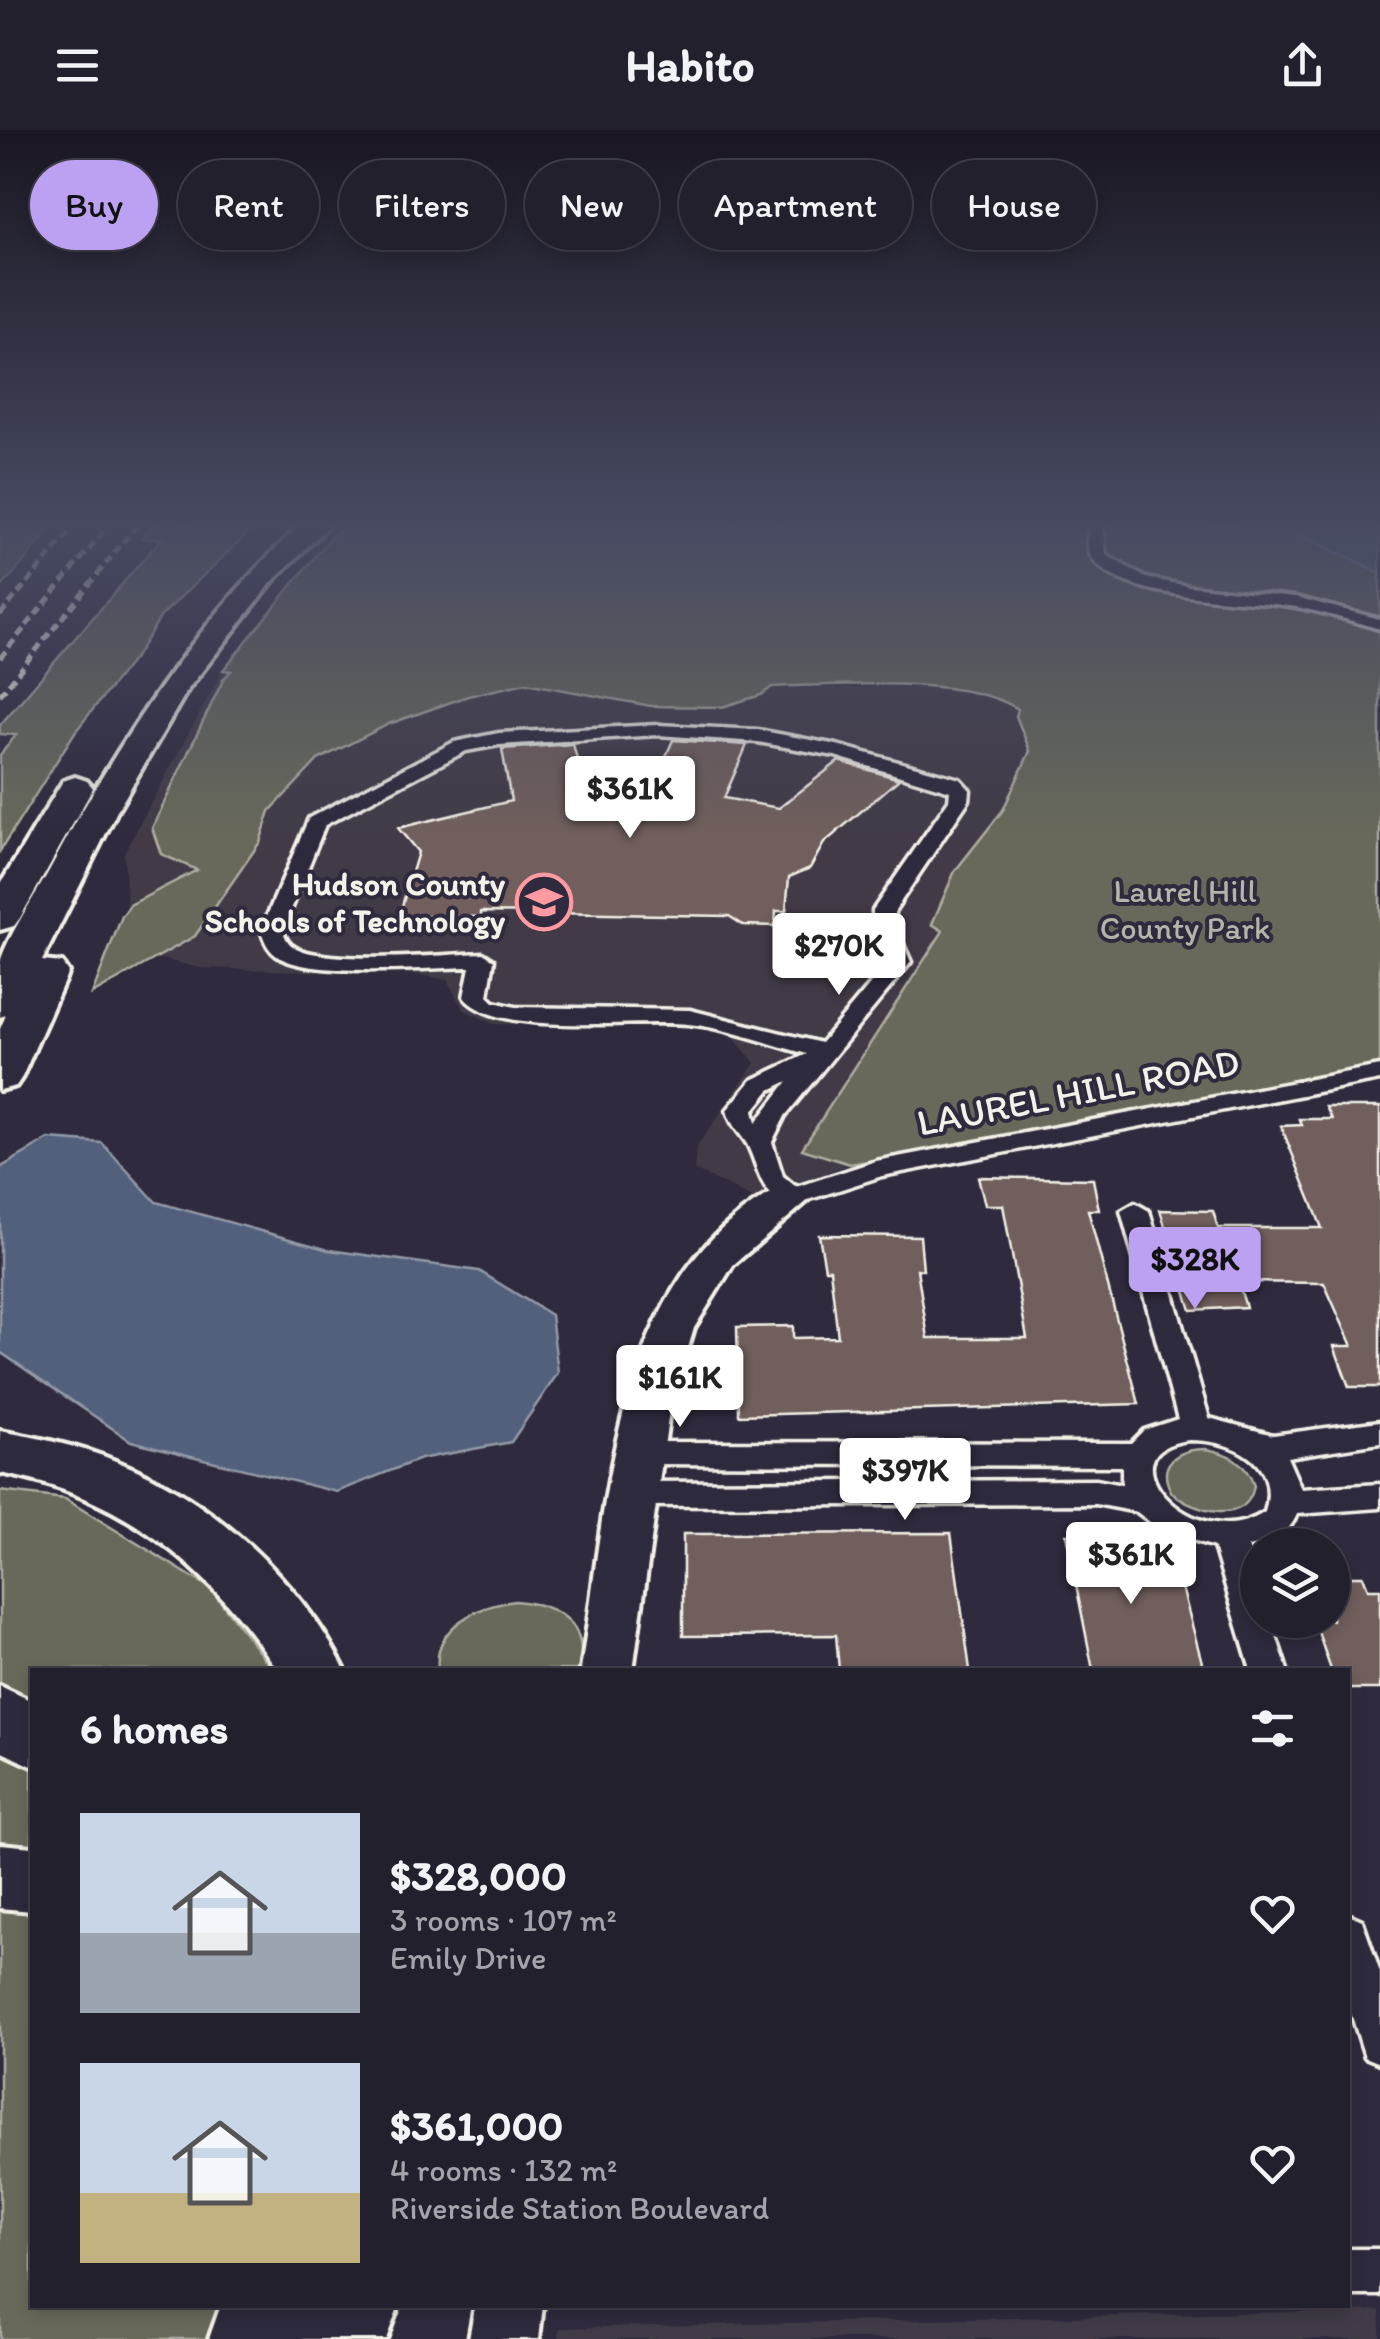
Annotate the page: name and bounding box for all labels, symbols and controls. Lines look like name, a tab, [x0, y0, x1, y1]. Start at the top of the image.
icon: menu	[50, 38, 105, 93]
text: Habito	[625, 38, 755, 92]
icon: share	[1275, 38, 1330, 93]
chip: Buy	[30, 160, 158, 250]
chip: Rent	[178, 160, 319, 250]
chip: Filters	[339, 160, 505, 250]
chip: New	[525, 160, 659, 250]
chip: Apartment	[679, 160, 912, 250]
chip: House	[932, 160, 1096, 250]
pin: $361K	[560, 756, 700, 841]
text: $361K	[587, 769, 673, 807]
place label: Hudson County Schools of Technology	[205, 865, 506, 940]
school or university icon: Hudson County Schools of Technology	[514, 872, 574, 932]
park label: Laurel Hill County Park	[1100, 872, 1270, 947]
pin: $270K	[769, 913, 909, 998]
text: $270K	[794, 926, 884, 964]
street label: LAUREL HILL ROAD	[913, 1038, 1243, 1146]
pin: $328K	[1125, 1227, 1265, 1312]
text: $328K	[1151, 1240, 1239, 1278]
pin: $161K	[610, 1345, 750, 1430]
text: $161K	[638, 1358, 722, 1396]
pin: $397K	[835, 1438, 975, 1523]
text: $397K	[862, 1451, 948, 1489]
pin: $361K	[1061, 1522, 1201, 1607]
map controls	[1240, 1528, 1350, 1638]
button: layers	[1240, 1528, 1350, 1638]
text: $361K	[1088, 1535, 1174, 1573]
icon: filters	[1245, 1701, 1300, 1756]
text: 6 homes	[80, 1703, 228, 1754]
text: $328,000	[390, 1850, 567, 1901]
icon: home	[160, 1853, 280, 1973]
icon: heart	[1245, 1886, 1300, 1941]
text: 3 rooms · 107 m²	[390, 1901, 617, 1939]
text: Emily Drive	[390, 1939, 546, 1977]
text: $361,000	[390, 2100, 563, 2151]
icon: home	[160, 2103, 280, 2223]
icon: heart	[1245, 2136, 1300, 2191]
text: 4 rooms · 132 m²	[390, 2151, 617, 2189]
text: Riverside Station Boulevard	[390, 2189, 769, 2227]

